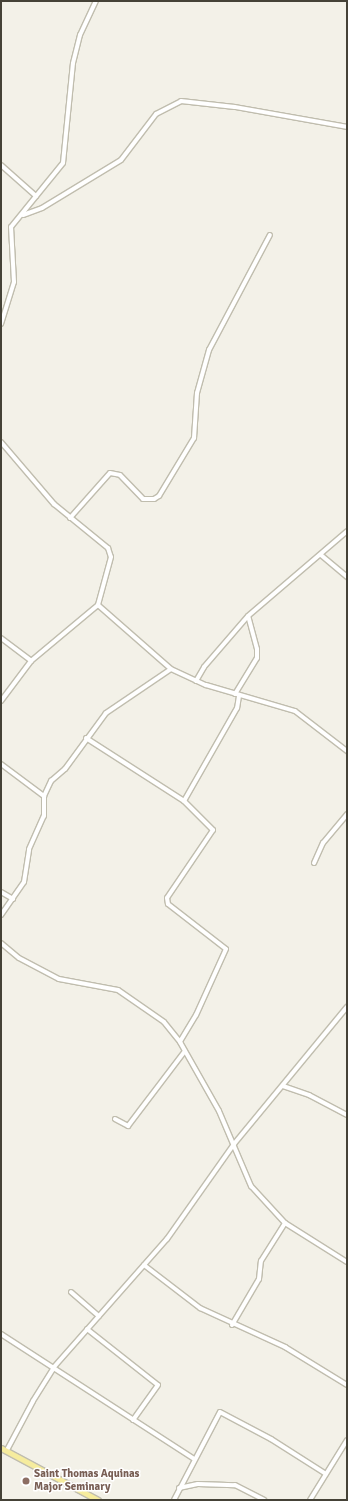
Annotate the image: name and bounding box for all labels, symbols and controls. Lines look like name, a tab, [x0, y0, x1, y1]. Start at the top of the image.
place label: Saint Thomas Aquinas Major Seminary	[34, 1468, 139, 1494]
marker: Saint Thomas Aquinas Major Seminary	[21, 1476, 31, 1486]

